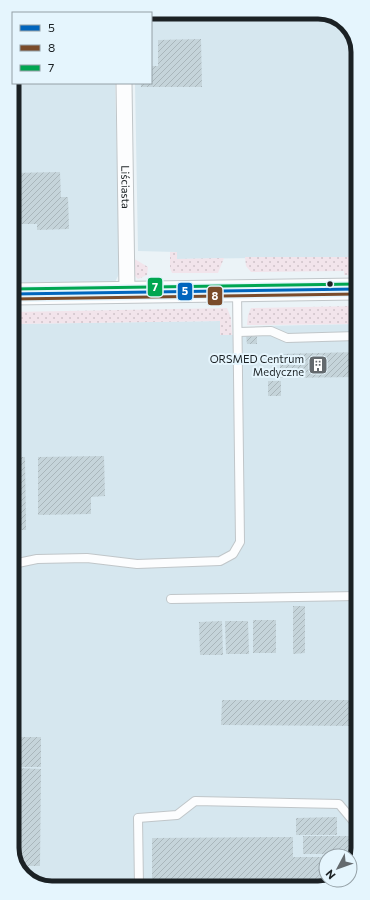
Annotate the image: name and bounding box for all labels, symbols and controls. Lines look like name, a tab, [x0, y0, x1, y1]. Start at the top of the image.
legend	[12, 12, 152, 84]
text: 5	[48, 20, 55, 34]
text: 8	[48, 40, 55, 54]
text: 7	[48, 60, 54, 74]
street label: Liściasta	[119, 165, 133, 209]
line badge: 7	[147, 277, 163, 297]
unlabelled marker	[325, 279, 335, 289]
text: 7	[152, 280, 158, 293]
line badge: 5	[177, 282, 193, 301]
text: 5	[182, 284, 188, 297]
line badge: 8	[207, 286, 223, 306]
text: 8	[212, 289, 219, 302]
place label: ORSMED Centrum Medyczne	[210, 352, 304, 378]
building icon: ORSMED Centrum Medyczne	[307, 354, 329, 376]
north arrow	[318, 848, 358, 888]
text: N	[322, 868, 338, 882]

